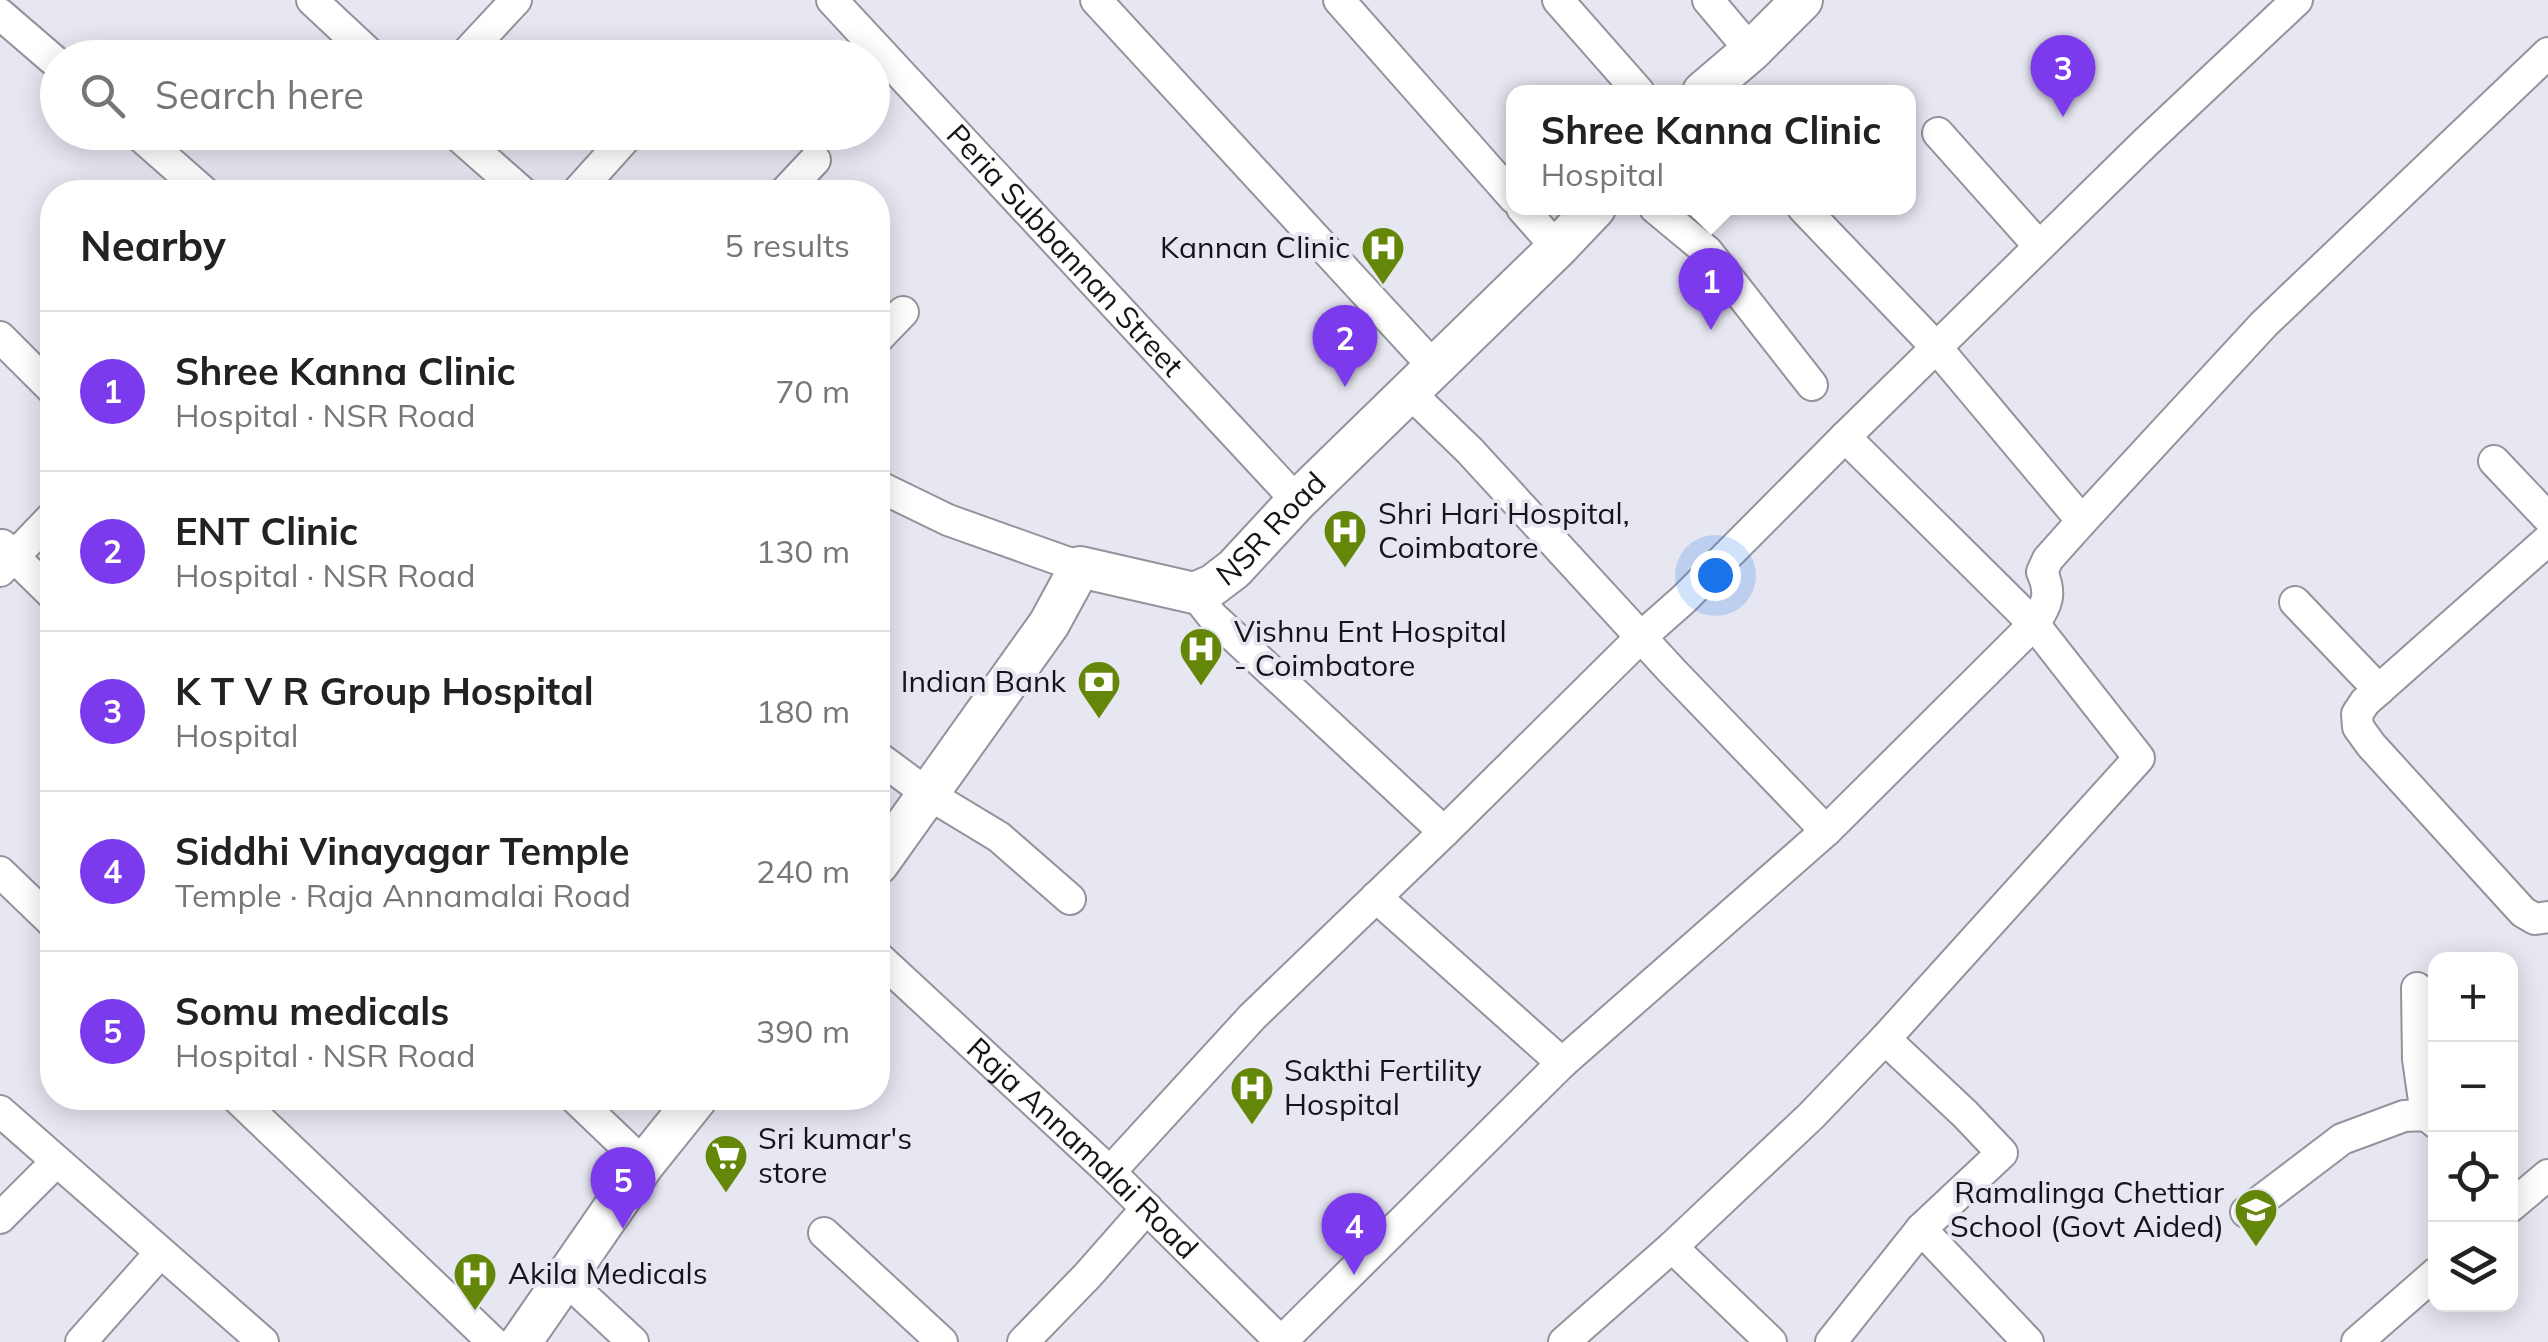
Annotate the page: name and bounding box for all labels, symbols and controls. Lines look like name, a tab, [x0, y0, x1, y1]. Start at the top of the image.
pin: 3	[2030, 34, 2096, 117]
search box	[40, 40, 890, 150]
icon: search	[75, 68, 130, 123]
text: Search here	[155, 71, 364, 119]
popup	[1506, 85, 1916, 215]
text: Shree Kanna Clinic	[1541, 106, 1881, 154]
street label: Peria Subbannan Street	[939, 116, 1192, 384]
text: Hospital	[1541, 154, 1664, 194]
text: Nearby	[80, 219, 226, 272]
text: 5 results	[725, 225, 850, 265]
hospital icon: Kannan Clinic	[1360, 225, 1406, 286]
place label: Kannan Clinic	[1160, 228, 1350, 266]
pin: 1	[1678, 248, 1744, 330]
pin: 2	[1312, 304, 1378, 387]
text: Shree Kanna Clinic	[175, 347, 516, 395]
text: 1	[103, 371, 122, 411]
text: 70 m	[775, 371, 850, 411]
text: Hospital · NSR Road	[175, 395, 475, 435]
street label: NSR Road	[1208, 463, 1334, 594]
place label: Shri Hari Hospital, Coimbatore	[1378, 494, 1630, 566]
text: ENT Clinic	[175, 507, 358, 555]
hospital icon: Shri Hari Hospital, Coimbatore	[1322, 508, 1368, 569]
text: 2	[103, 531, 122, 571]
text: 130 m	[756, 531, 850, 571]
your location	[1690, 550, 1741, 601]
text: Hospital · NSR Road	[175, 555, 475, 595]
place label: Vishnu Ent Hospital - Coimbatore	[1234, 612, 1507, 684]
hospital icon: Vishnu Ent Hospital - Coimbatore	[1178, 626, 1224, 687]
bank icon: Indian Bank	[1076, 659, 1122, 720]
place label: Indian Bank	[901, 662, 1067, 700]
text: K T V R Group Hospital	[175, 667, 594, 715]
text: 3	[103, 691, 122, 731]
text: 180 m	[756, 691, 850, 731]
text: Hospital	[175, 715, 299, 755]
text: Siddhi Vinayagar Temple	[175, 827, 630, 875]
text: 4	[103, 851, 122, 891]
text: 240 m	[756, 851, 850, 891]
text: Temple · Raja Annamalai Road	[175, 875, 631, 915]
map controls	[2428, 952, 2518, 1312]
button: +	[2428, 952, 2518, 1042]
text: Somu medicals	[175, 987, 449, 1035]
text: 5	[103, 1011, 122, 1051]
text: 390 m	[756, 1011, 850, 1051]
street label: Raja Annamalai Road	[959, 1029, 1206, 1267]
text: Hospital · NSR Road	[175, 1035, 475, 1075]
button: −	[2428, 1042, 2518, 1132]
place label: Sakthi Fertility Hospital	[1284, 1051, 1482, 1123]
hospital icon: Sakthi Fertility Hospital	[1229, 1065, 1275, 1126]
place label: Sri kumar's store	[758, 1119, 912, 1191]
button: locate	[2428, 1132, 2518, 1222]
supermarket icon: Sri kumar's store	[703, 1133, 749, 1194]
pin: 5	[590, 1146, 656, 1229]
place label: Ramalinga Chettiar School (Govt Aided)	[1950, 1173, 2224, 1245]
school or university icon: Ramalinga Chettiar School (Govt Aided)	[2233, 1187, 2279, 1248]
pin: 4	[1322, 1192, 1386, 1275]
button: layers	[2428, 1222, 2518, 1312]
hospital icon: Akila Medicals	[452, 1251, 498, 1312]
place label: Akila Medicals	[508, 1254, 708, 1292]

